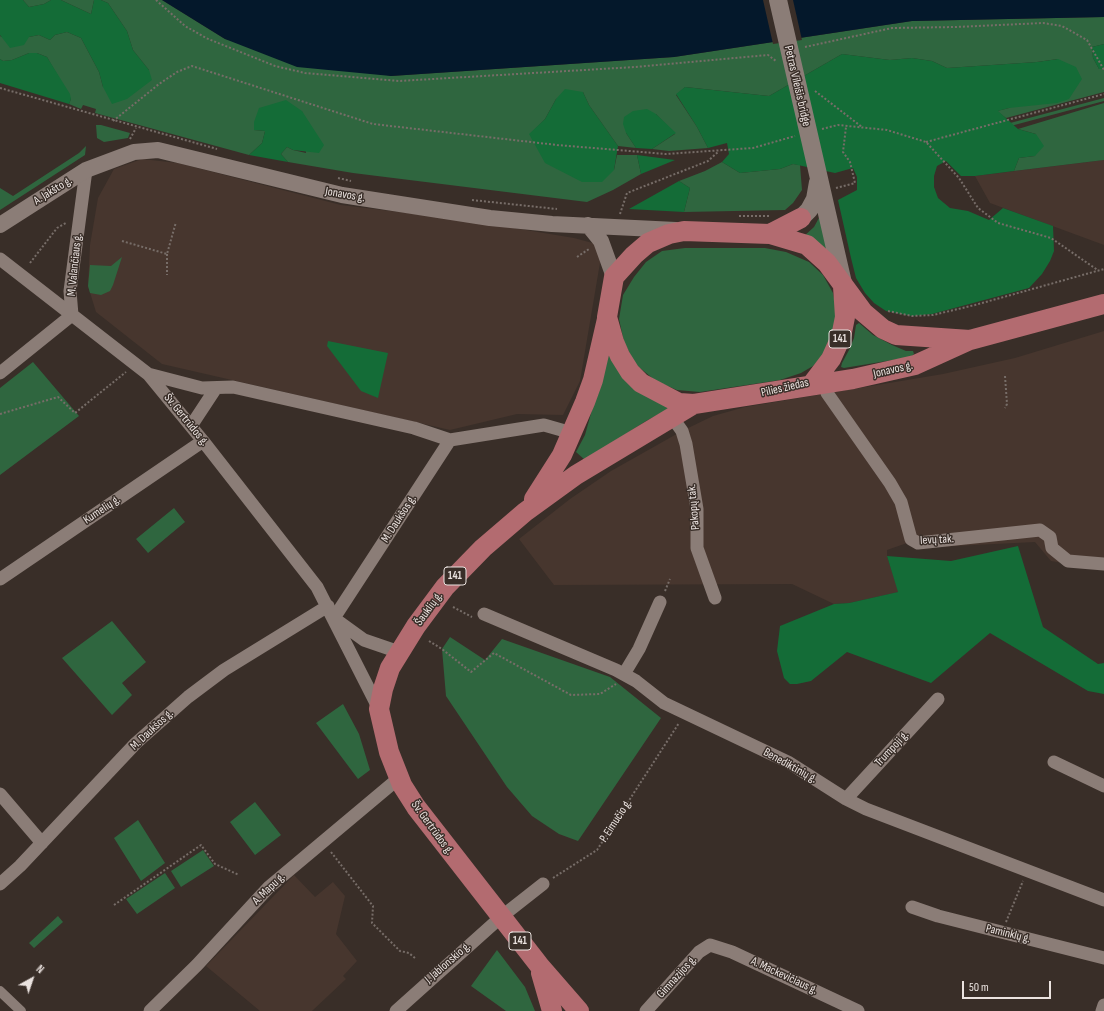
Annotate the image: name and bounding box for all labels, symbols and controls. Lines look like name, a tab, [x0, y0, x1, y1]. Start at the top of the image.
street label: Petras Vileišis bridge	[781, 44, 813, 128]
street label: A. Jakšto g.	[31, 174, 75, 208]
street label: Jonavos g.	[324, 184, 366, 206]
street label: M. Valančiaus g.	[65, 233, 85, 297]
road number: 141	[829, 330, 851, 348]
street label: Jonavos g.	[872, 358, 914, 382]
street label: Pilies žiedas	[760, 376, 810, 400]
street label: Šv. Gertrūdos g.	[161, 391, 211, 449]
street label: Pakopų tak.	[685, 484, 703, 530]
street label: Kumelių g.	[81, 492, 123, 528]
street label: M. Daukšos g.	[378, 493, 420, 545]
street label: Ievų tak.	[920, 532, 954, 548]
road number: 141	[444, 567, 466, 585]
street label: Šauklių g.	[412, 589, 446, 629]
street label: M. Daukšos g.	[127, 706, 177, 754]
street label: Trumpoji g.	[872, 728, 912, 770]
street label: Benediktinių g.	[761, 745, 819, 787]
street label: P. Eimučio g.	[597, 797, 635, 845]
street label: Šv. Gertrūdos g.	[408, 798, 456, 858]
street label: A. Mapu g.	[250, 870, 288, 908]
street label: Paminklų g.	[984, 922, 1032, 946]
road number: 141	[509, 932, 531, 950]
street label: J. Jablonskio g.	[422, 939, 474, 987]
street label: Gimnazijos g.	[654, 953, 700, 1001]
street label: A. Mackevičiaus g.	[748, 954, 820, 998]
north arrow	[12, 959, 52, 999]
text: N	[34, 963, 46, 976]
scale bar	[964, 973, 1053, 999]
text: 50 m	[969, 980, 989, 995]

